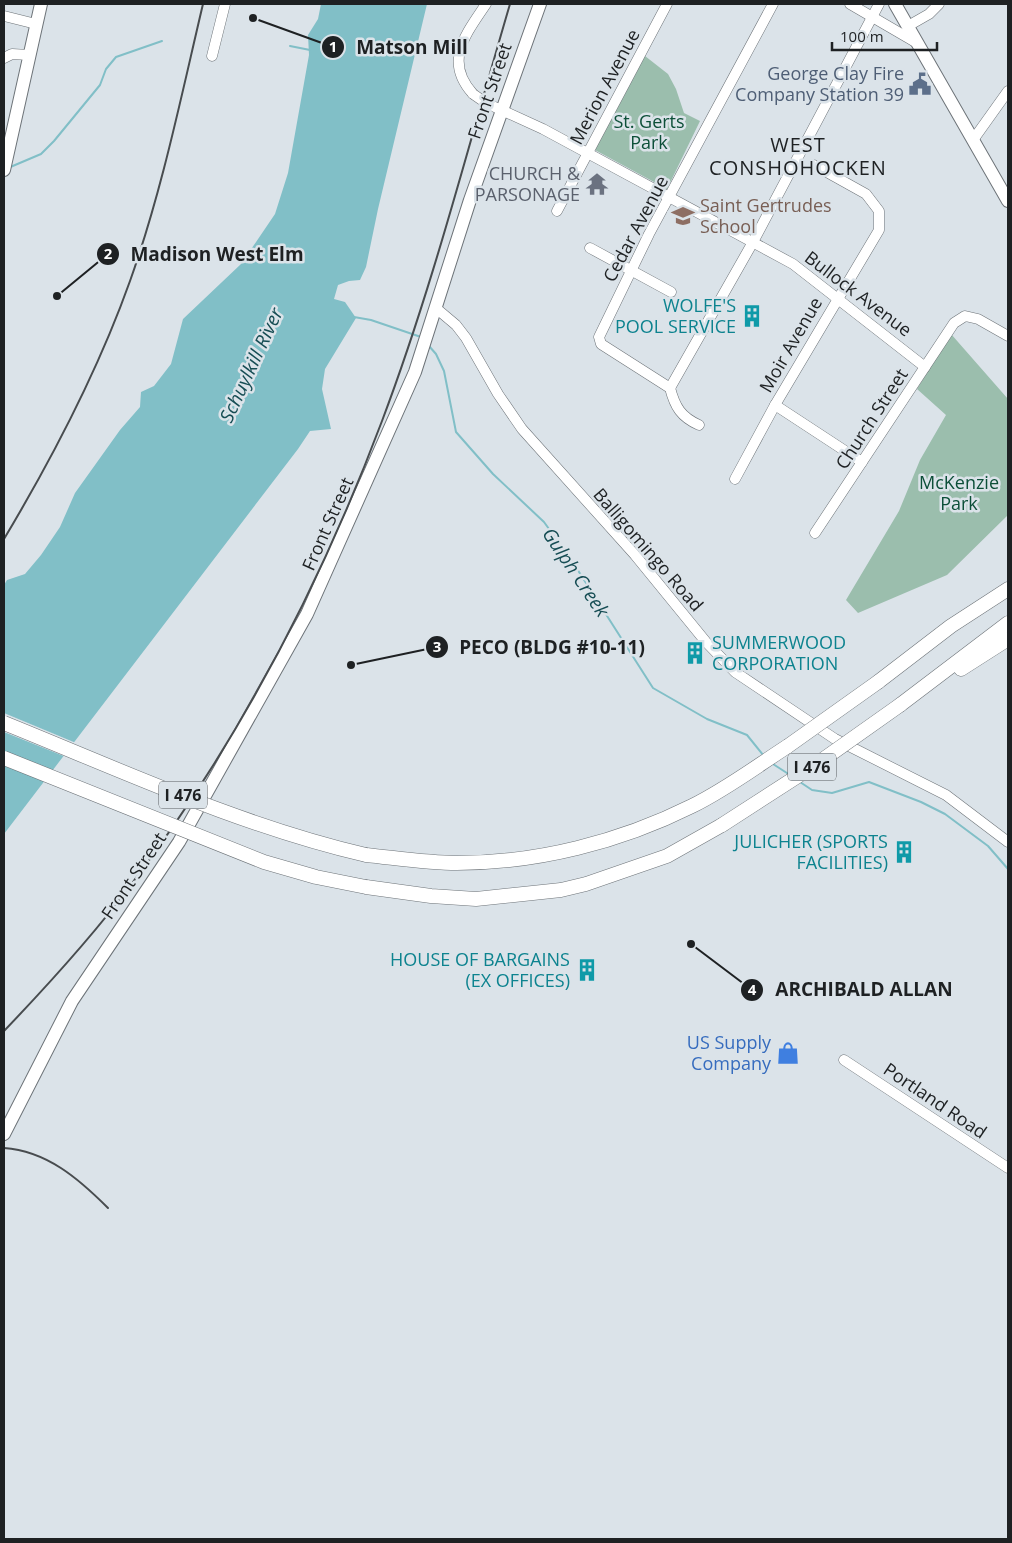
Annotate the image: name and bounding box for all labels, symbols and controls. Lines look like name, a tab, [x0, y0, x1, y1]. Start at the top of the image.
scale bar	[832, 20, 937, 52]
street label: Merion Avenue	[564, 25, 645, 148]
text: 100 m	[840, 26, 884, 46]
callout: Matson Mill	[321, 30, 477, 64]
text: Matson Mill	[356, 34, 468, 60]
text: 1	[329, 36, 337, 56]
street label: Front Street	[461, 40, 517, 142]
place label: George Clay Fire Company Station 39	[735, 61, 904, 106]
public building icon: George Clay Fire Company Station 39	[907, 71, 933, 97]
park label: St. Gerts Park	[613, 109, 685, 154]
district label: WEST CONSHOHOCKEN	[709, 131, 887, 181]
place label: CHURCH & PARSONAGE	[475, 161, 581, 206]
temple icon: CHURCH & PARSONAGE	[584, 171, 610, 197]
street label: Cedar Avenue	[597, 171, 673, 286]
place label: Saint Gertrudes School	[700, 193, 832, 238]
school or university icon: Saint Gertrudes School	[670, 203, 696, 229]
callout: Madison West Elm	[95, 237, 314, 271]
text: Madison West Elm	[130, 241, 304, 267]
text: 2	[104, 243, 113, 263]
street label: Bullock Avenue	[800, 245, 917, 341]
street label: Moir Avenue	[753, 292, 827, 397]
place label: WOLFE'S POOL SERVICE	[615, 293, 736, 338]
water label: Schuylkill River	[213, 302, 290, 427]
building icon: WOLFE'S POOL SERVICE	[739, 303, 765, 329]
street label: Church Street	[830, 364, 913, 473]
park label: McKenzie Park	[919, 470, 999, 515]
street label: Front Street	[296, 473, 358, 574]
street label: Balligomingo Road	[588, 482, 709, 616]
water label: Gulph Creek	[537, 522, 616, 622]
callout: PECO (BLDG #10-11)	[424, 630, 655, 664]
place label: SUMMERWOOD CORPORATION	[712, 630, 846, 675]
text: PECO (BLDG #10-11)	[459, 634, 645, 660]
text: 3	[433, 636, 441, 656]
building icon: SUMMERWOOD CORPORATION	[682, 640, 708, 666]
road number: I 476	[788, 754, 836, 780]
road number: I 476	[159, 782, 207, 808]
street label: Front Street	[95, 827, 171, 924]
place label: JULICHER (SPORTS FACILITIES)	[732, 829, 888, 874]
building icon: JULICHER (SPORTS FACILITIES)	[891, 839, 917, 865]
place label: HOUSE OF BARGAINS (EX OFFICES)	[390, 947, 570, 992]
building icon: HOUSE OF BARGAINS (EX OFFICES)	[574, 957, 600, 983]
callout: ARCHIBALD ALLAN	[740, 973, 962, 1007]
text: ARCHIBALD ALLAN	[775, 976, 953, 1002]
text: 4	[748, 979, 757, 999]
place label: US Supply Company	[687, 1030, 772, 1075]
shop icon: US Supply Company	[775, 1040, 801, 1066]
street label: Portland Road	[879, 1057, 992, 1144]

